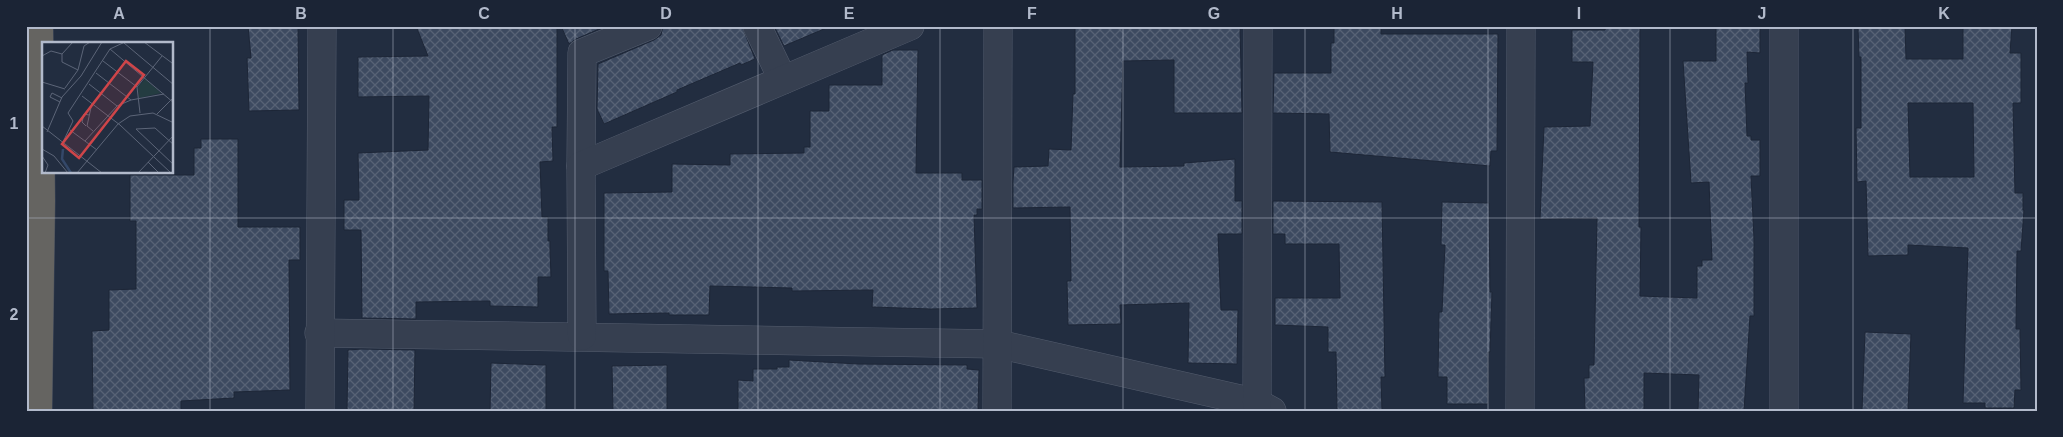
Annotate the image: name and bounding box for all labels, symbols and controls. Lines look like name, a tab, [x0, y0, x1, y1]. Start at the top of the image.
text: A	[113, 5, 125, 22]
text: B	[295, 5, 307, 22]
text: C	[478, 5, 490, 22]
text: D	[660, 5, 672, 22]
text: E	[844, 5, 855, 22]
text: F	[1027, 5, 1037, 22]
text: G	[1208, 5, 1220, 22]
text: H	[1391, 5, 1403, 22]
text: I	[1577, 5, 1581, 22]
text: J	[1758, 5, 1766, 22]
text: K	[1938, 5, 1950, 22]
inset map	[42, 42, 174, 174]
text: 1	[10, 115, 19, 132]
text: 2	[10, 306, 19, 323]

